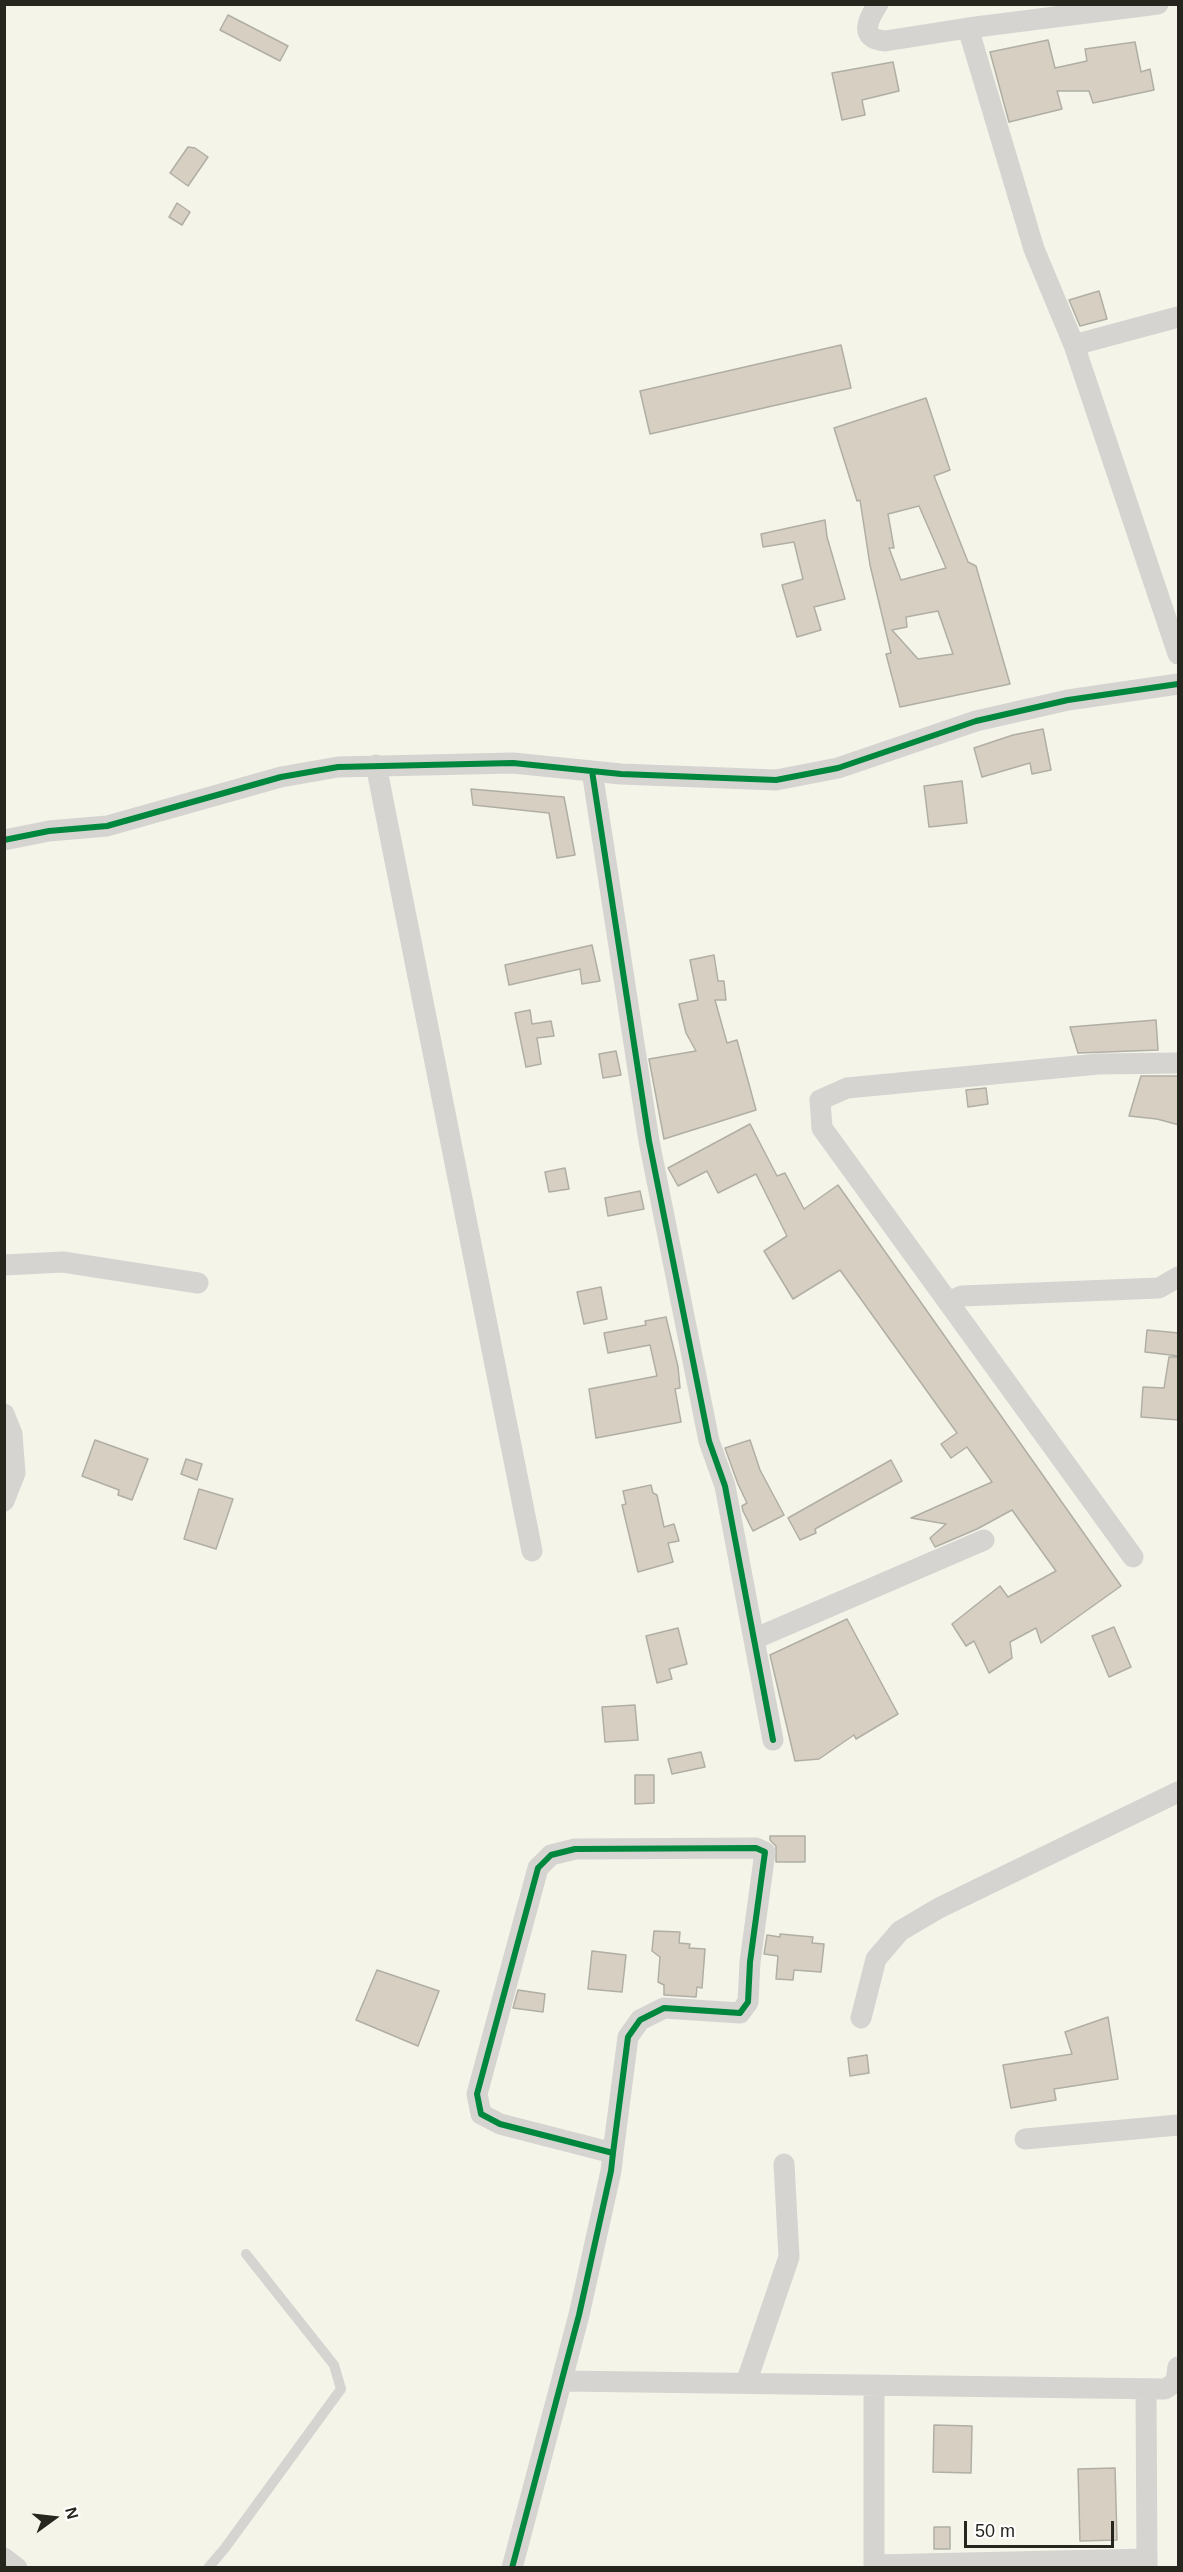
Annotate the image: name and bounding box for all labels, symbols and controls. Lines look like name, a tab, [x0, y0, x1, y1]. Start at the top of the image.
north arrow	[24, 2488, 84, 2548]
text: N	[62, 2505, 82, 2521]
scale bar	[967, 2509, 1117, 2547]
text: 50 m	[975, 2521, 1015, 2541]

